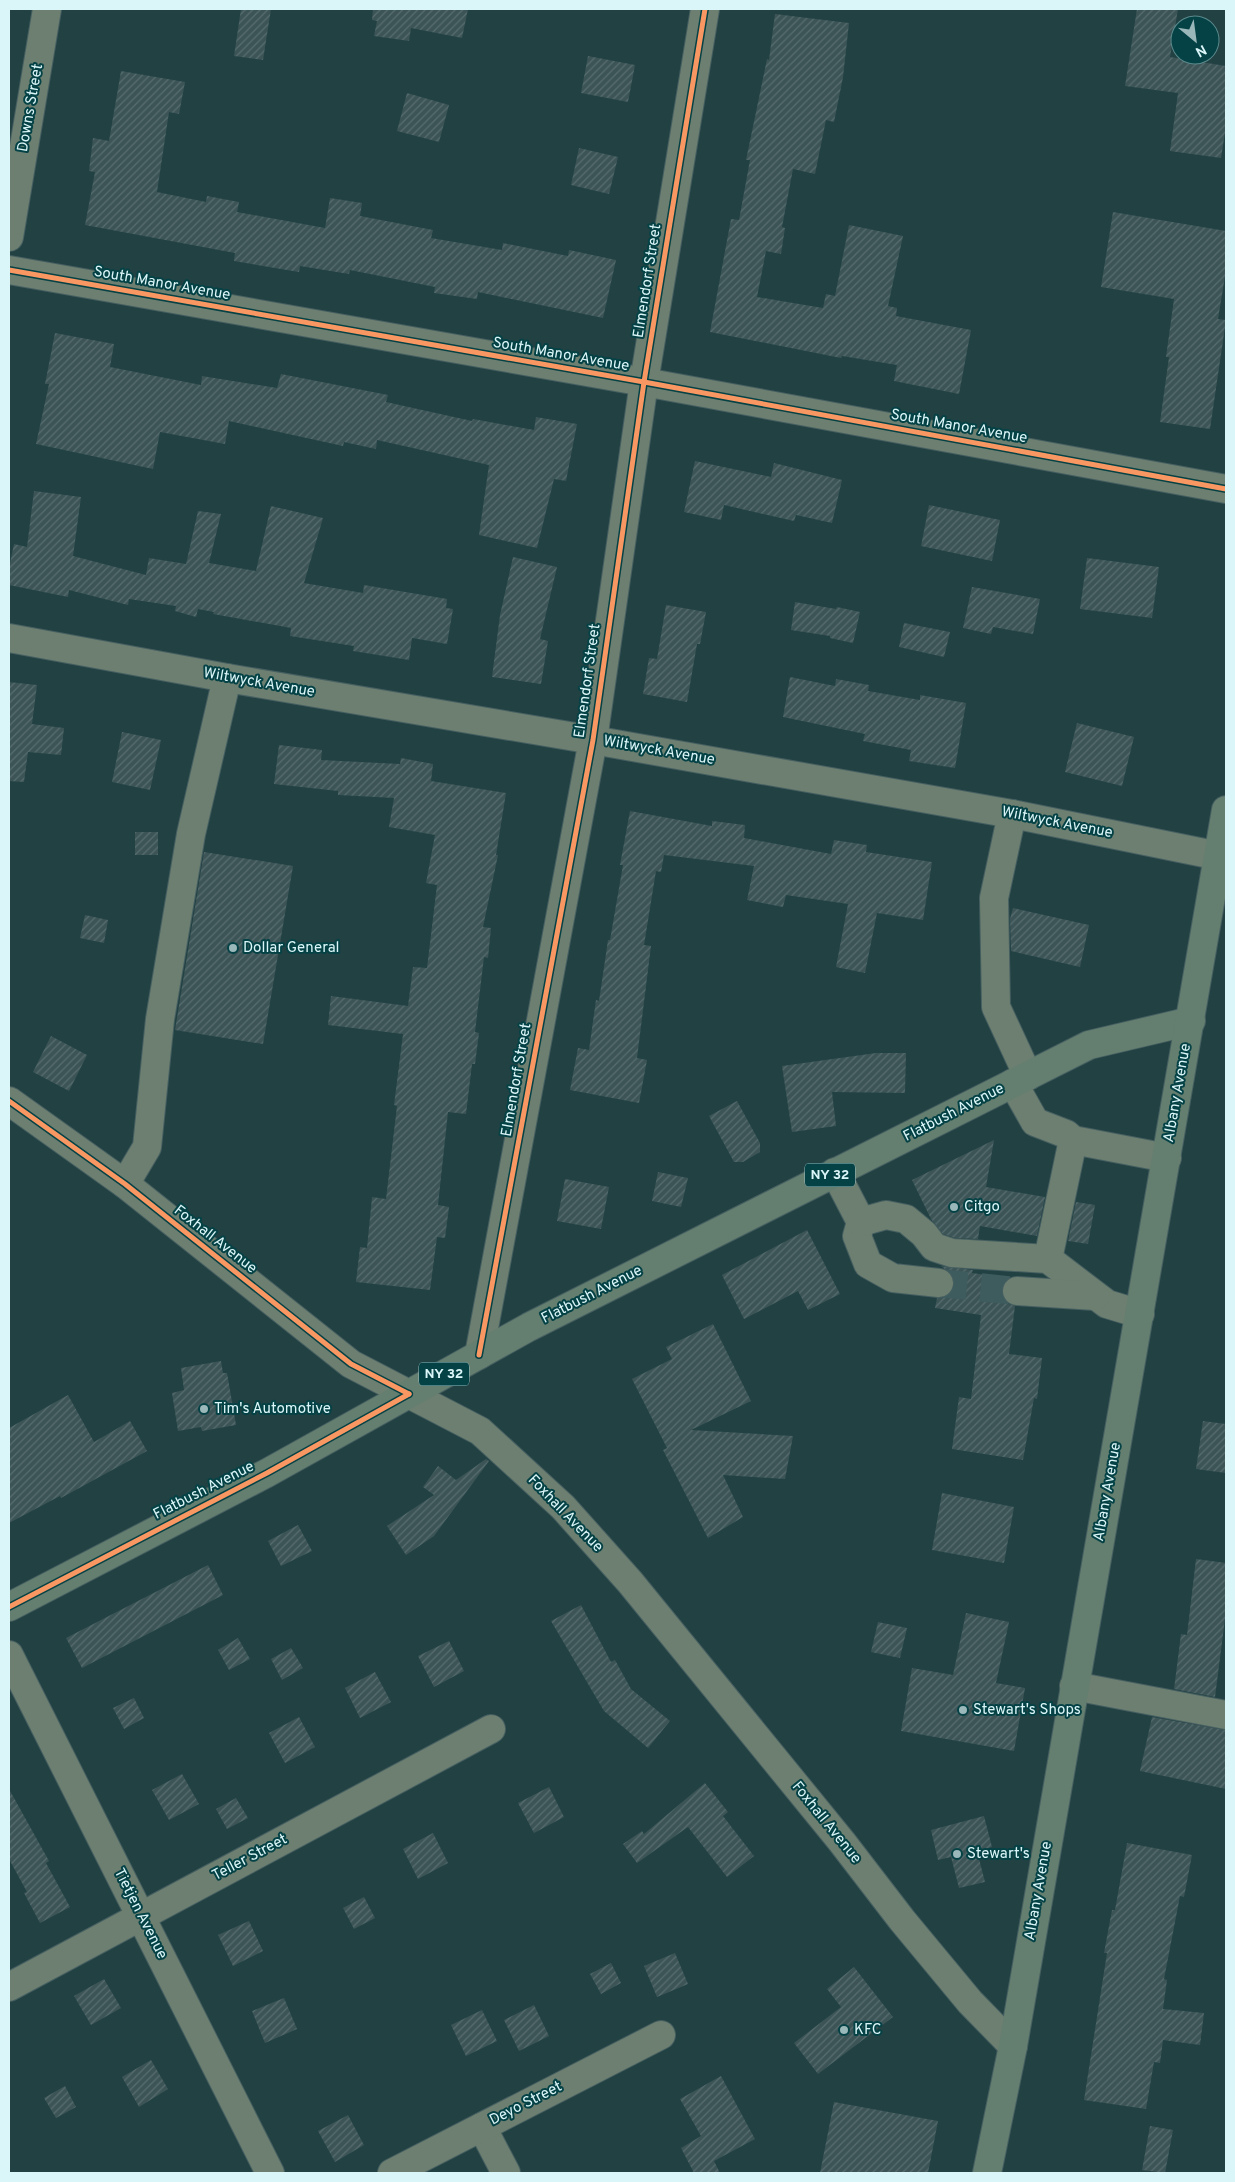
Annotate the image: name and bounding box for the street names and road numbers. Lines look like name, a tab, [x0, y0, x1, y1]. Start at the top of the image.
street label: Downs Street	[14, 62, 48, 154]
street label: Elmendorf Street	[630, 223, 666, 339]
street label: South Manor Avenue	[92, 263, 232, 305]
street label: South Manor Avenue	[491, 334, 631, 376]
street label: South Manor Avenue	[889, 406, 1029, 448]
street label: Elmendorf Street	[571, 623, 605, 739]
street label: Wiltwyck Avenue	[202, 664, 316, 702]
street label: Wiltwyck Avenue	[602, 732, 716, 770]
street label: Wiltwyck Avenue	[1000, 803, 1114, 843]
street label: Elmendorf Street	[498, 1022, 536, 1138]
street label: Albany Avenue	[1160, 1042, 1196, 1144]
street label: Flatbush Avenue	[900, 1079, 1008, 1147]
road number: NY 32	[805, 1164, 855, 1186]
street label: Foxhall Avenue	[170, 1202, 260, 1278]
street label: Flatbush Avenue	[538, 1261, 646, 1329]
road number: NY 32	[419, 1362, 469, 1386]
street label: Albany Avenue	[1090, 1441, 1126, 1543]
street label: Flatbush Avenue	[150, 1457, 258, 1525]
street label: Foxhall Avenue	[523, 1471, 607, 1557]
street label: Foxhall Avenue	[787, 1778, 865, 1868]
street label: Teller Street	[209, 1830, 291, 1886]
street label: Albany Avenue	[1021, 1840, 1057, 1942]
street label: Tietjen Avenue	[109, 1865, 171, 1963]
street label: Deyo Street	[487, 2078, 565, 2130]

